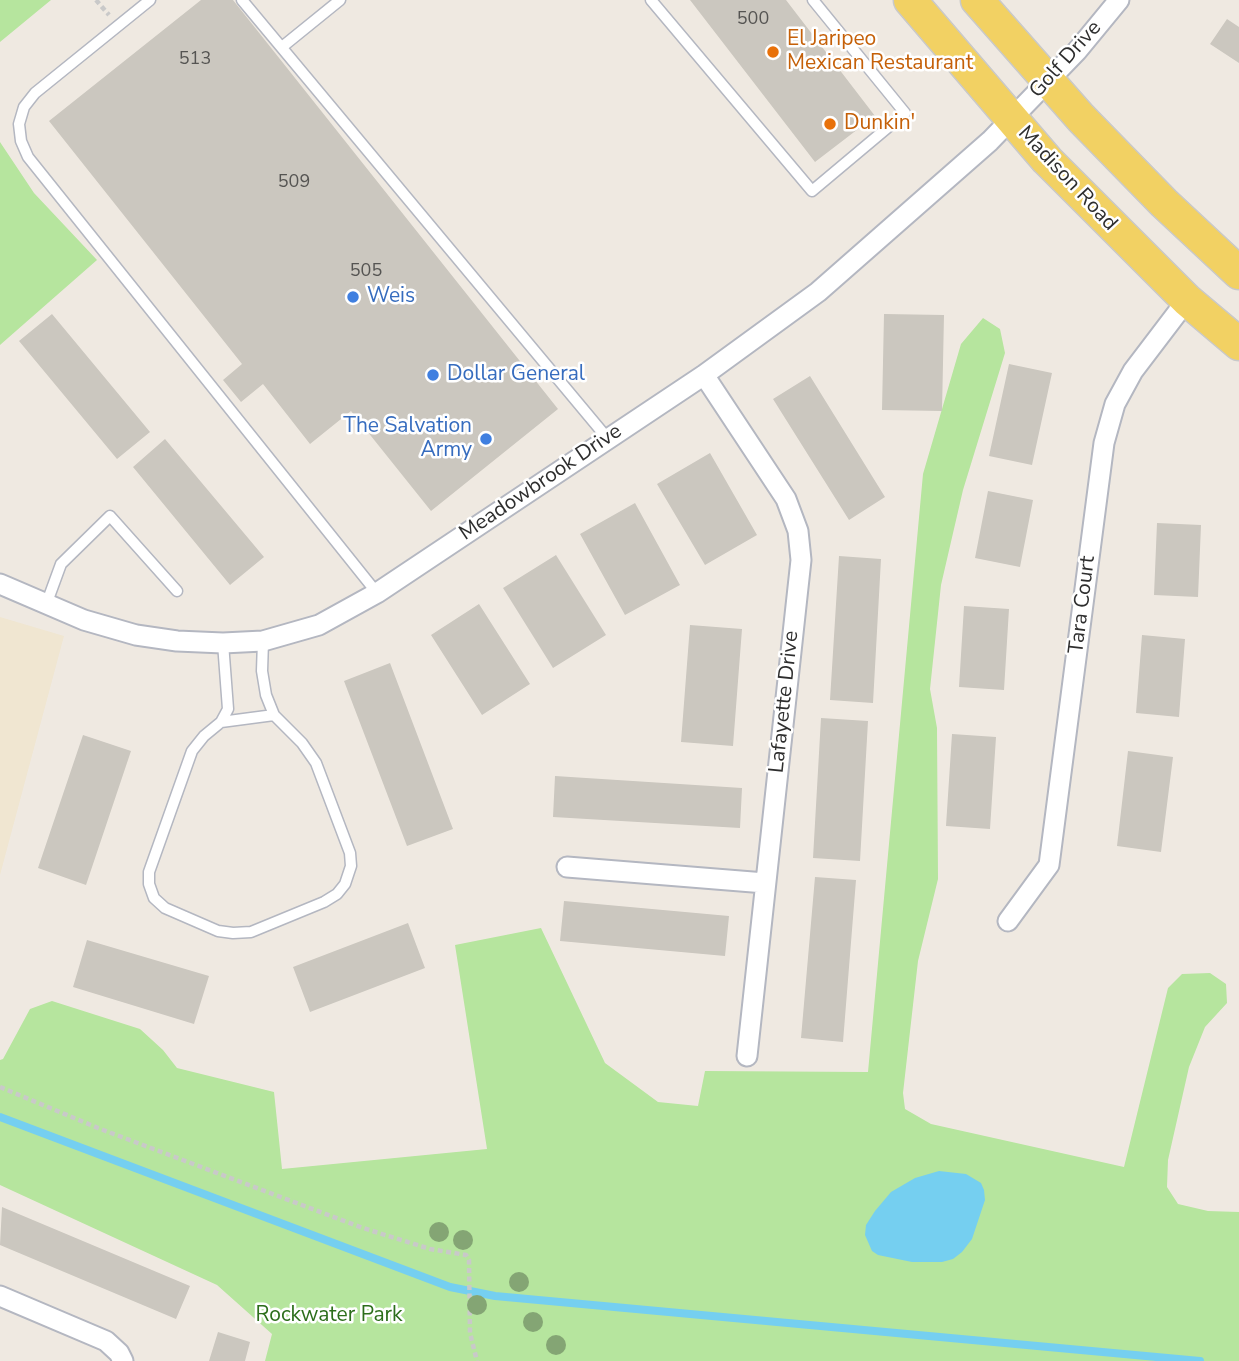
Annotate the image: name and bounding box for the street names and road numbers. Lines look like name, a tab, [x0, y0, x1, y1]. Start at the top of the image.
street label: Golf Drive	[1025, 16, 1107, 104]
street label: Madison Road	[1012, 121, 1122, 237]
street label: Meadowbrook Drive	[455, 419, 627, 547]
street label: Tara Court	[1064, 555, 1102, 655]
street label: Lafayette Drive	[765, 630, 805, 774]

